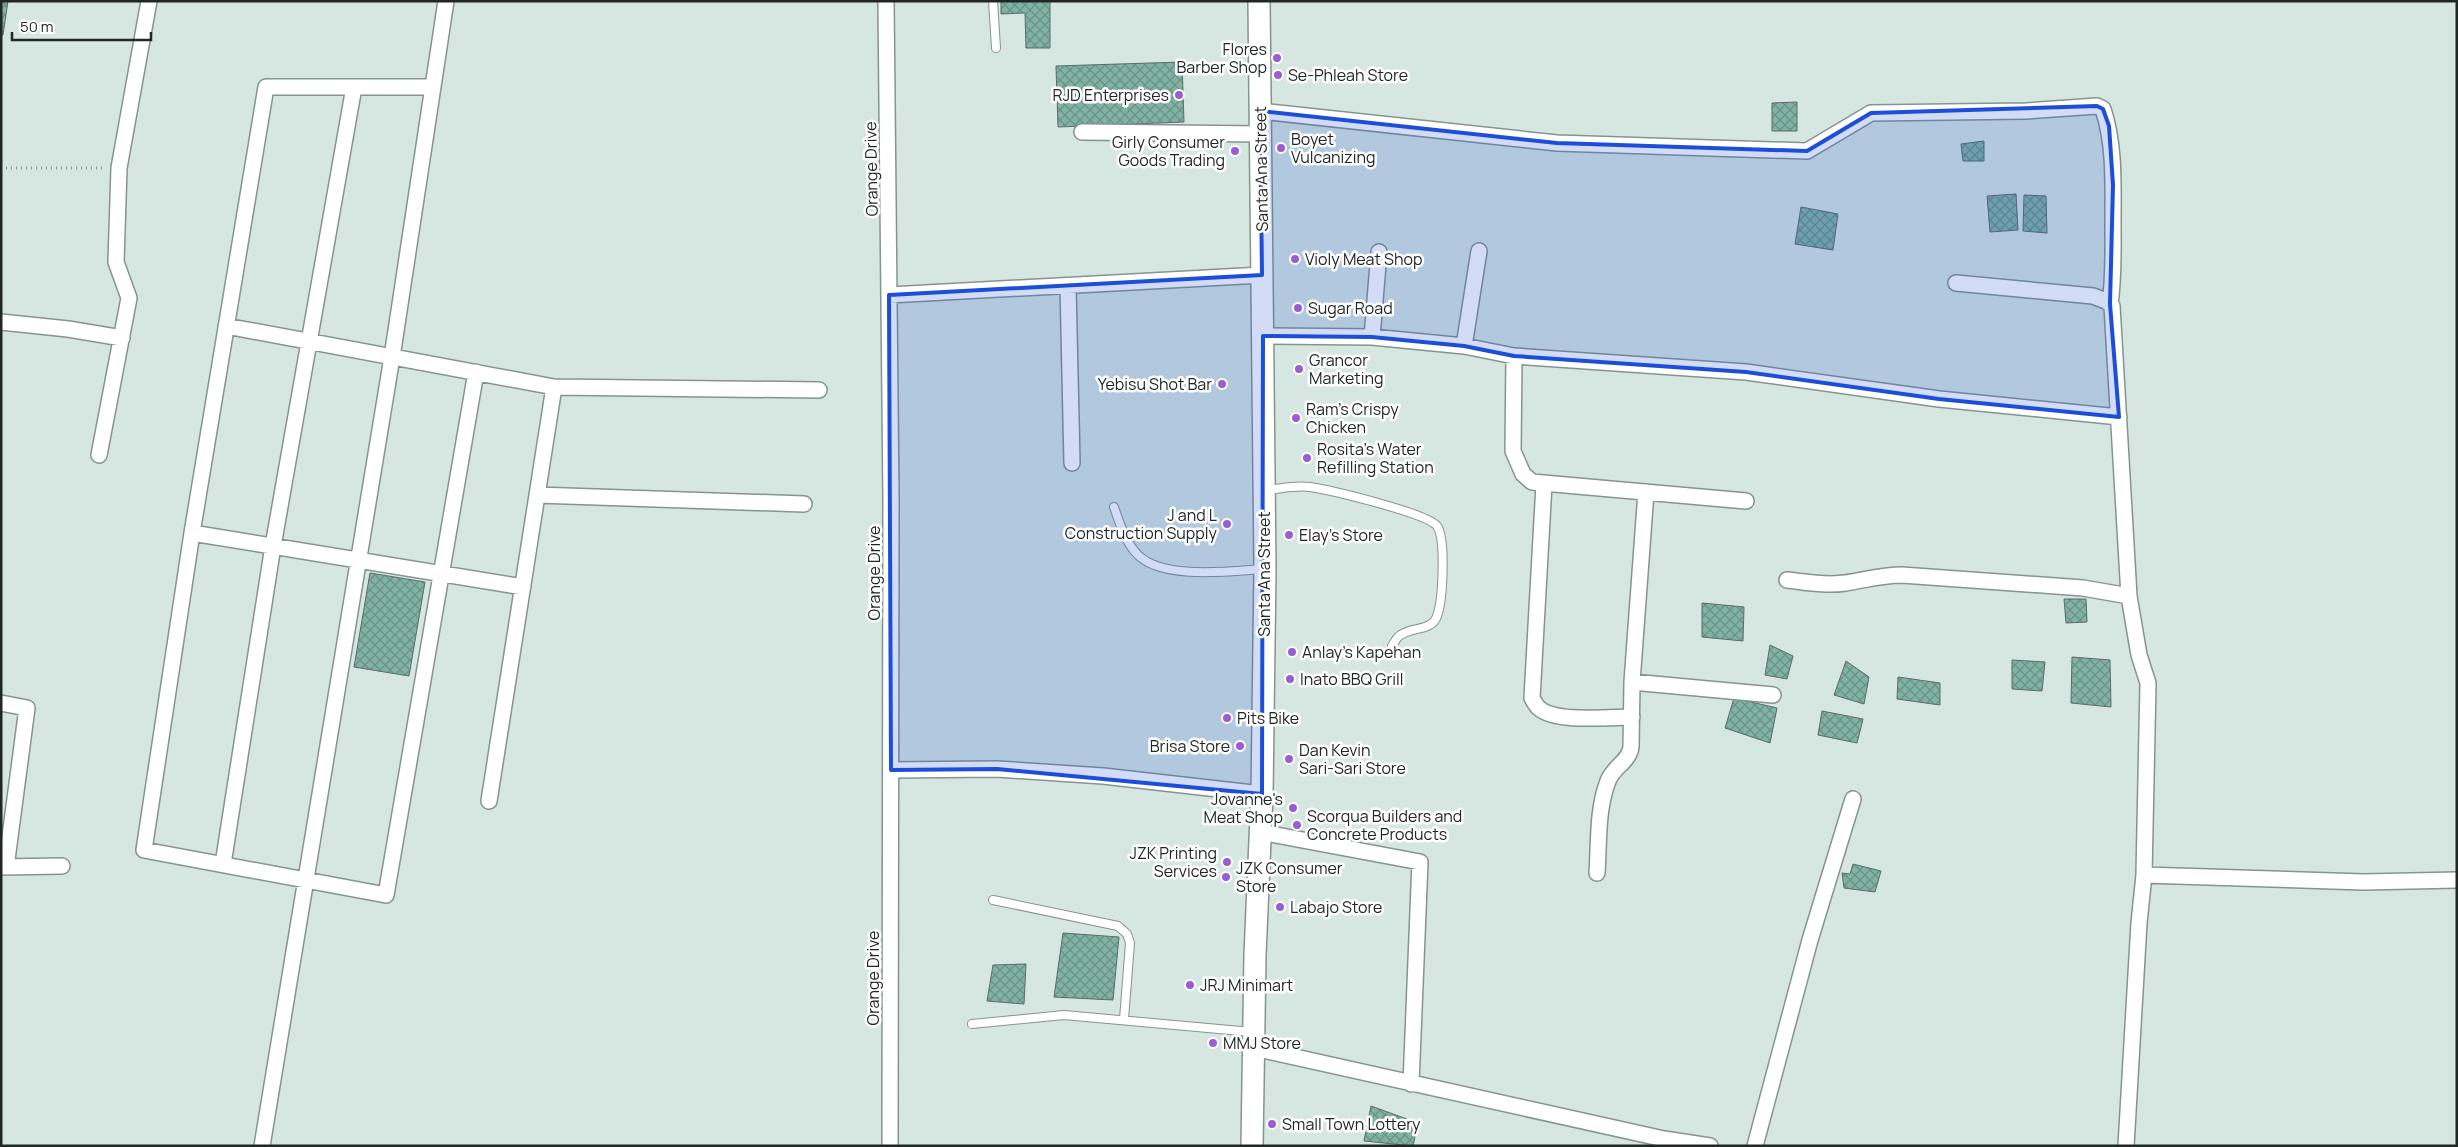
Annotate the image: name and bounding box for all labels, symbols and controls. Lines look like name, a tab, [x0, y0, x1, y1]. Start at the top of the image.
scale bar	[12, 10, 151, 42]
text: 50 m	[20, 16, 54, 37]
place label: Flores Barber Shop	[1176, 38, 1267, 78]
marker: Flores Barber Shop	[1271, 52, 1283, 64]
place label: Se-Phleah Store	[1288, 64, 1408, 86]
marker: Se-Phleah Store	[1272, 69, 1284, 81]
place label: RJD Enterprises	[1053, 84, 1169, 106]
marker: RJD Enterprises	[1173, 89, 1185, 101]
street label: Santa Ana Street	[1249, 106, 1273, 232]
street label: Orange Drive	[859, 121, 883, 217]
place label: Boyet Vulcanizing	[1291, 128, 1376, 168]
place label: Girly Consumer Goods Trading	[1112, 131, 1225, 171]
marker: Boyet Vulcanizing	[1275, 142, 1287, 154]
marker: Girly Consumer Goods Trading	[1229, 145, 1241, 157]
place label: Violy Meat Shop	[1305, 248, 1422, 270]
marker: Violy Meat Shop	[1289, 253, 1301, 265]
place label: Sugar Road	[1308, 297, 1393, 319]
marker: Sugar Road	[1292, 302, 1304, 314]
place label: Grancor Marketing	[1309, 349, 1383, 389]
marker: Grancor Marketing	[1293, 363, 1305, 375]
place label: Yebisu Shot Bar	[1098, 373, 1212, 395]
marker: Yebisu Shot Bar	[1216, 378, 1228, 390]
place label: Ram's Crispy Chicken	[1306, 398, 1399, 438]
marker: Ram's Crispy Chicken	[1290, 412, 1302, 424]
place label: Rosita's Water Refilling Station	[1317, 438, 1434, 478]
marker: Rosita's Water Refilling Station	[1301, 452, 1313, 464]
place label: J and L Construction Supply	[1065, 504, 1218, 544]
street label: Santa Ana Street	[1253, 511, 1275, 637]
marker: J and L Construction Supply	[1221, 518, 1233, 530]
place label: Elay's Store	[1299, 524, 1383, 546]
street label: Orange Drive	[863, 526, 885, 620]
marker: Elay's Store	[1283, 529, 1295, 541]
place label: Anlay's Kapehan	[1302, 641, 1421, 663]
marker: Anlay's Kapehan	[1286, 646, 1298, 658]
place label: Inato BBQ Grill	[1300, 668, 1404, 690]
marker: Inato BBQ Grill	[1284, 673, 1296, 685]
place label: Pits Bike	[1237, 707, 1299, 729]
marker: Pits Bike	[1221, 712, 1233, 724]
place label: Brisa Store	[1150, 735, 1230, 757]
place label: Dan Kevin Sari-Sari Store	[1299, 739, 1406, 779]
marker: Brisa Store	[1234, 740, 1246, 752]
marker: Dan Kevin Sari-Sari Store	[1283, 753, 1295, 765]
place label: Jovanne's Meat Shop	[1204, 788, 1283, 828]
marker: Jovanne's Meat Shop	[1287, 802, 1299, 814]
place label: Scorqua Builders and Concrete Products	[1307, 805, 1462, 845]
marker: Scorqua Builders and Concrete Products	[1291, 819, 1303, 831]
place label: JZK Printing Services	[1130, 842, 1217, 882]
marker: JZK Printing Services	[1221, 856, 1233, 868]
place label: JZK Consumer Store	[1236, 857, 1343, 897]
marker: JZK Consumer Store	[1220, 871, 1232, 883]
place label: Labajo Store	[1290, 896, 1382, 918]
marker: Labajo Store	[1274, 901, 1286, 913]
street label: Orange Drive	[862, 931, 884, 1025]
place label: JRJ Minimart	[1200, 974, 1293, 996]
marker: JRJ Minimart	[1184, 979, 1196, 991]
place label: MMJ Store	[1223, 1032, 1301, 1054]
marker: MMJ Store	[1207, 1037, 1219, 1049]
place label: Small Town Lottery	[1282, 1113, 1421, 1135]
marker: Small Town Lottery	[1266, 1118, 1278, 1130]

